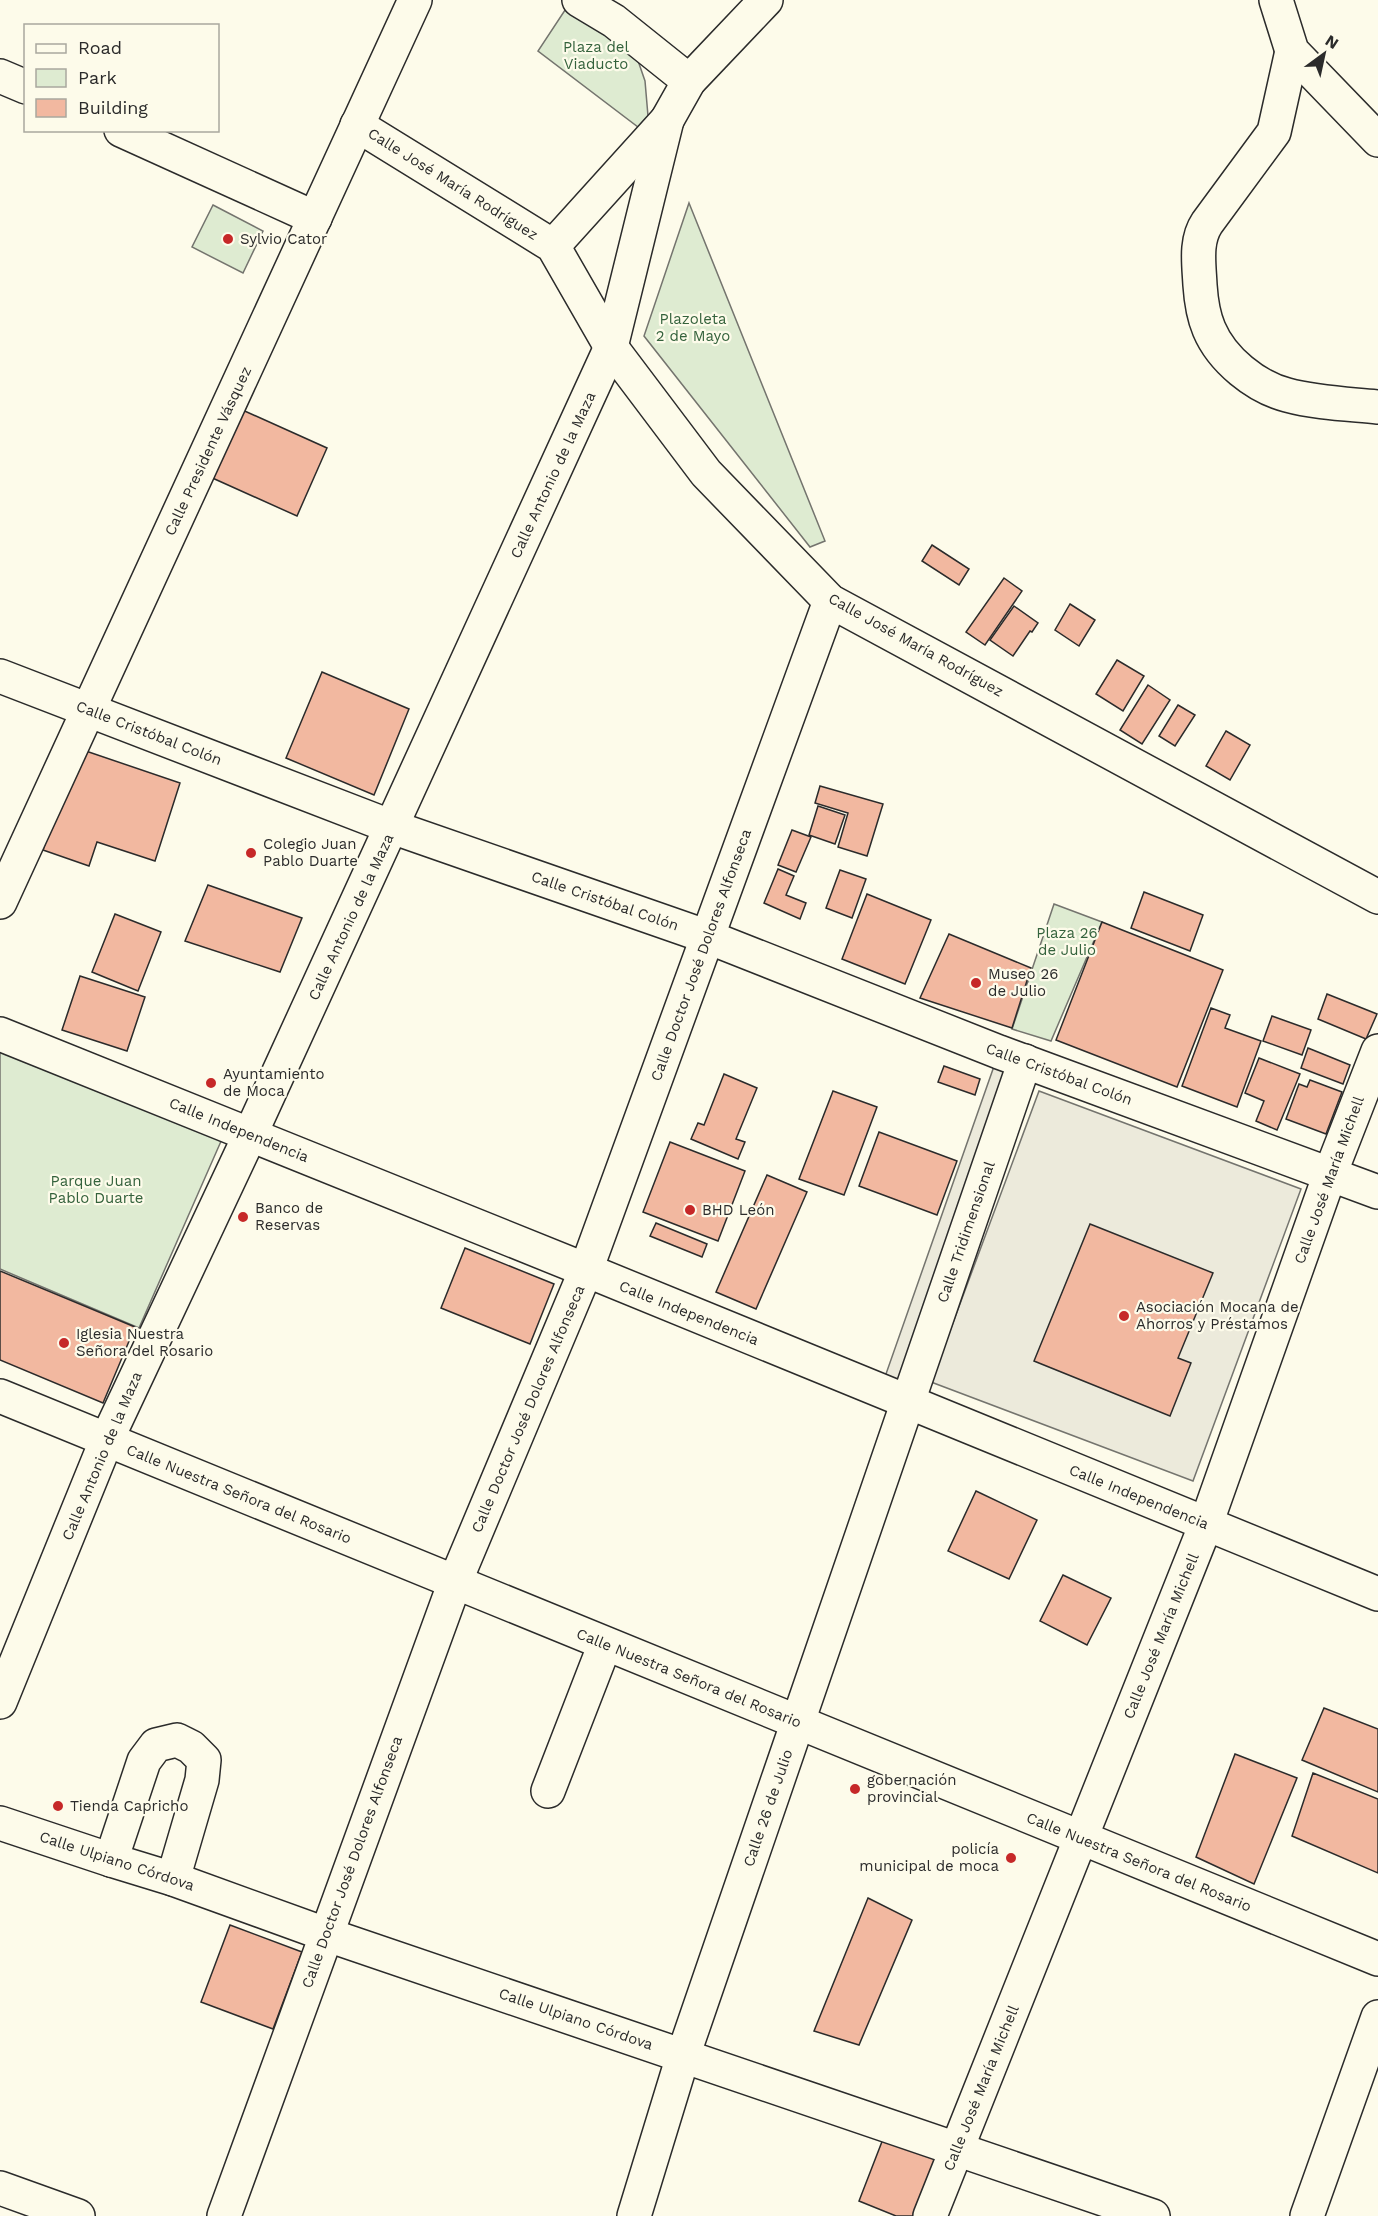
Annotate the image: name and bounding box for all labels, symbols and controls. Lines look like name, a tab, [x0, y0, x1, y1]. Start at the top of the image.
legend	[24, 24, 219, 132]
north arrow	[1294, 24, 1354, 84]
text: N	[1322, 31, 1342, 53]
text: Road	[78, 37, 122, 58]
park label: Plaza del Viaducto	[563, 38, 629, 73]
text: Park	[78, 67, 117, 88]
text: Building	[78, 97, 148, 118]
street label: Calle José María Rodríguez	[365, 124, 541, 244]
place label: Sylvio Cator	[240, 230, 327, 248]
marker: Sylvio Cator	[221, 232, 235, 246]
park label: Plazoleta 2 de Mayo	[656, 310, 730, 345]
street label: Calle Presidente Vásquez	[161, 364, 255, 538]
street label: Calle Antonio de la Maza	[506, 388, 600, 561]
street label: Calle José María Rodríguez	[825, 589, 1007, 701]
street label: Calle Cristóbal Colón	[74, 697, 224, 769]
street label: Calle Doctor José Dolores Alfonseca	[647, 826, 755, 1084]
street label: Calle Antonio de la Maza	[304, 830, 398, 1003]
place label: Colegio Juan Pablo Duarte	[263, 835, 358, 870]
marker: Colegio Juan Pablo Duarte	[244, 846, 258, 860]
street label: Calle Cristóbal Colón	[529, 867, 681, 935]
park label: Plaza 26 de Julio	[1036, 924, 1098, 959]
place label: Museo 26 de Julio	[988, 965, 1059, 1000]
marker: Museo 26 de Julio	[969, 976, 983, 990]
street label: Calle Cristóbal Colón	[983, 1039, 1135, 1109]
place label: Ayuntamiento de Moca	[223, 1065, 325, 1100]
marker: Ayuntamiento de Moca	[204, 1076, 218, 1090]
street label: Calle José María Michell	[1290, 1093, 1368, 1266]
street label: Calle Independencia	[167, 1094, 312, 1166]
street label: Calle Tridimensional	[933, 1159, 999, 1305]
park label: Parque Juan Pablo Duarte	[49, 1172, 143, 1207]
place label: Banco de Reservas	[255, 1199, 323, 1234]
place label: BHD León	[702, 1201, 774, 1219]
marker: BHD León	[683, 1203, 697, 1217]
marker: Banco de Reservas	[236, 1210, 250, 1224]
street label: Calle Independencia	[617, 1277, 762, 1349]
street label: Calle Doctor José Dolores Alfonseca	[468, 1282, 589, 1535]
place label: Asociación Mocana de Ahorros y Préstamos	[1136, 1298, 1299, 1333]
marker: Asociación Mocana de Ahorros y Préstamos	[1117, 1309, 1131, 1323]
place label: Iglesia Nuestra Señora del Rosario	[76, 1325, 213, 1360]
marker: Iglesia Nuestra Señora del Rosario	[57, 1336, 71, 1350]
street label: Calle Antonio de la Maza	[58, 1368, 146, 1543]
street label: Calle Nuestra Señora del Rosario	[124, 1440, 354, 1548]
street label: Calle Independencia	[1067, 1461, 1212, 1533]
street label: Calle José María Michell	[1119, 1550, 1203, 1722]
street label: Calle Nuestra Señora del Rosario	[574, 1624, 804, 1732]
street label: Calle Doctor José Dolores Alfonseca	[298, 1733, 406, 1991]
street label: Calle 26 de Julio	[740, 1747, 796, 1869]
place label: gobernación provincial	[867, 1771, 957, 1806]
marker: gobernación provincial	[848, 1782, 862, 1796]
place label: Tienda Capricho	[70, 1797, 188, 1815]
marker: Tienda Capricho	[51, 1799, 65, 1813]
street label: Calle Nuestra Señora del Rosario	[1024, 1808, 1254, 1916]
street label: Calle Ulpiano Córdova	[37, 1827, 197, 1895]
place label: policía municipal de moca	[859, 1840, 1000, 1875]
marker: policía municipal de moca	[1004, 1851, 1018, 1865]
street label: Calle Ulpiano Córdova	[497, 1984, 656, 2054]
street label: Calle José María Michell	[939, 2002, 1023, 2174]

